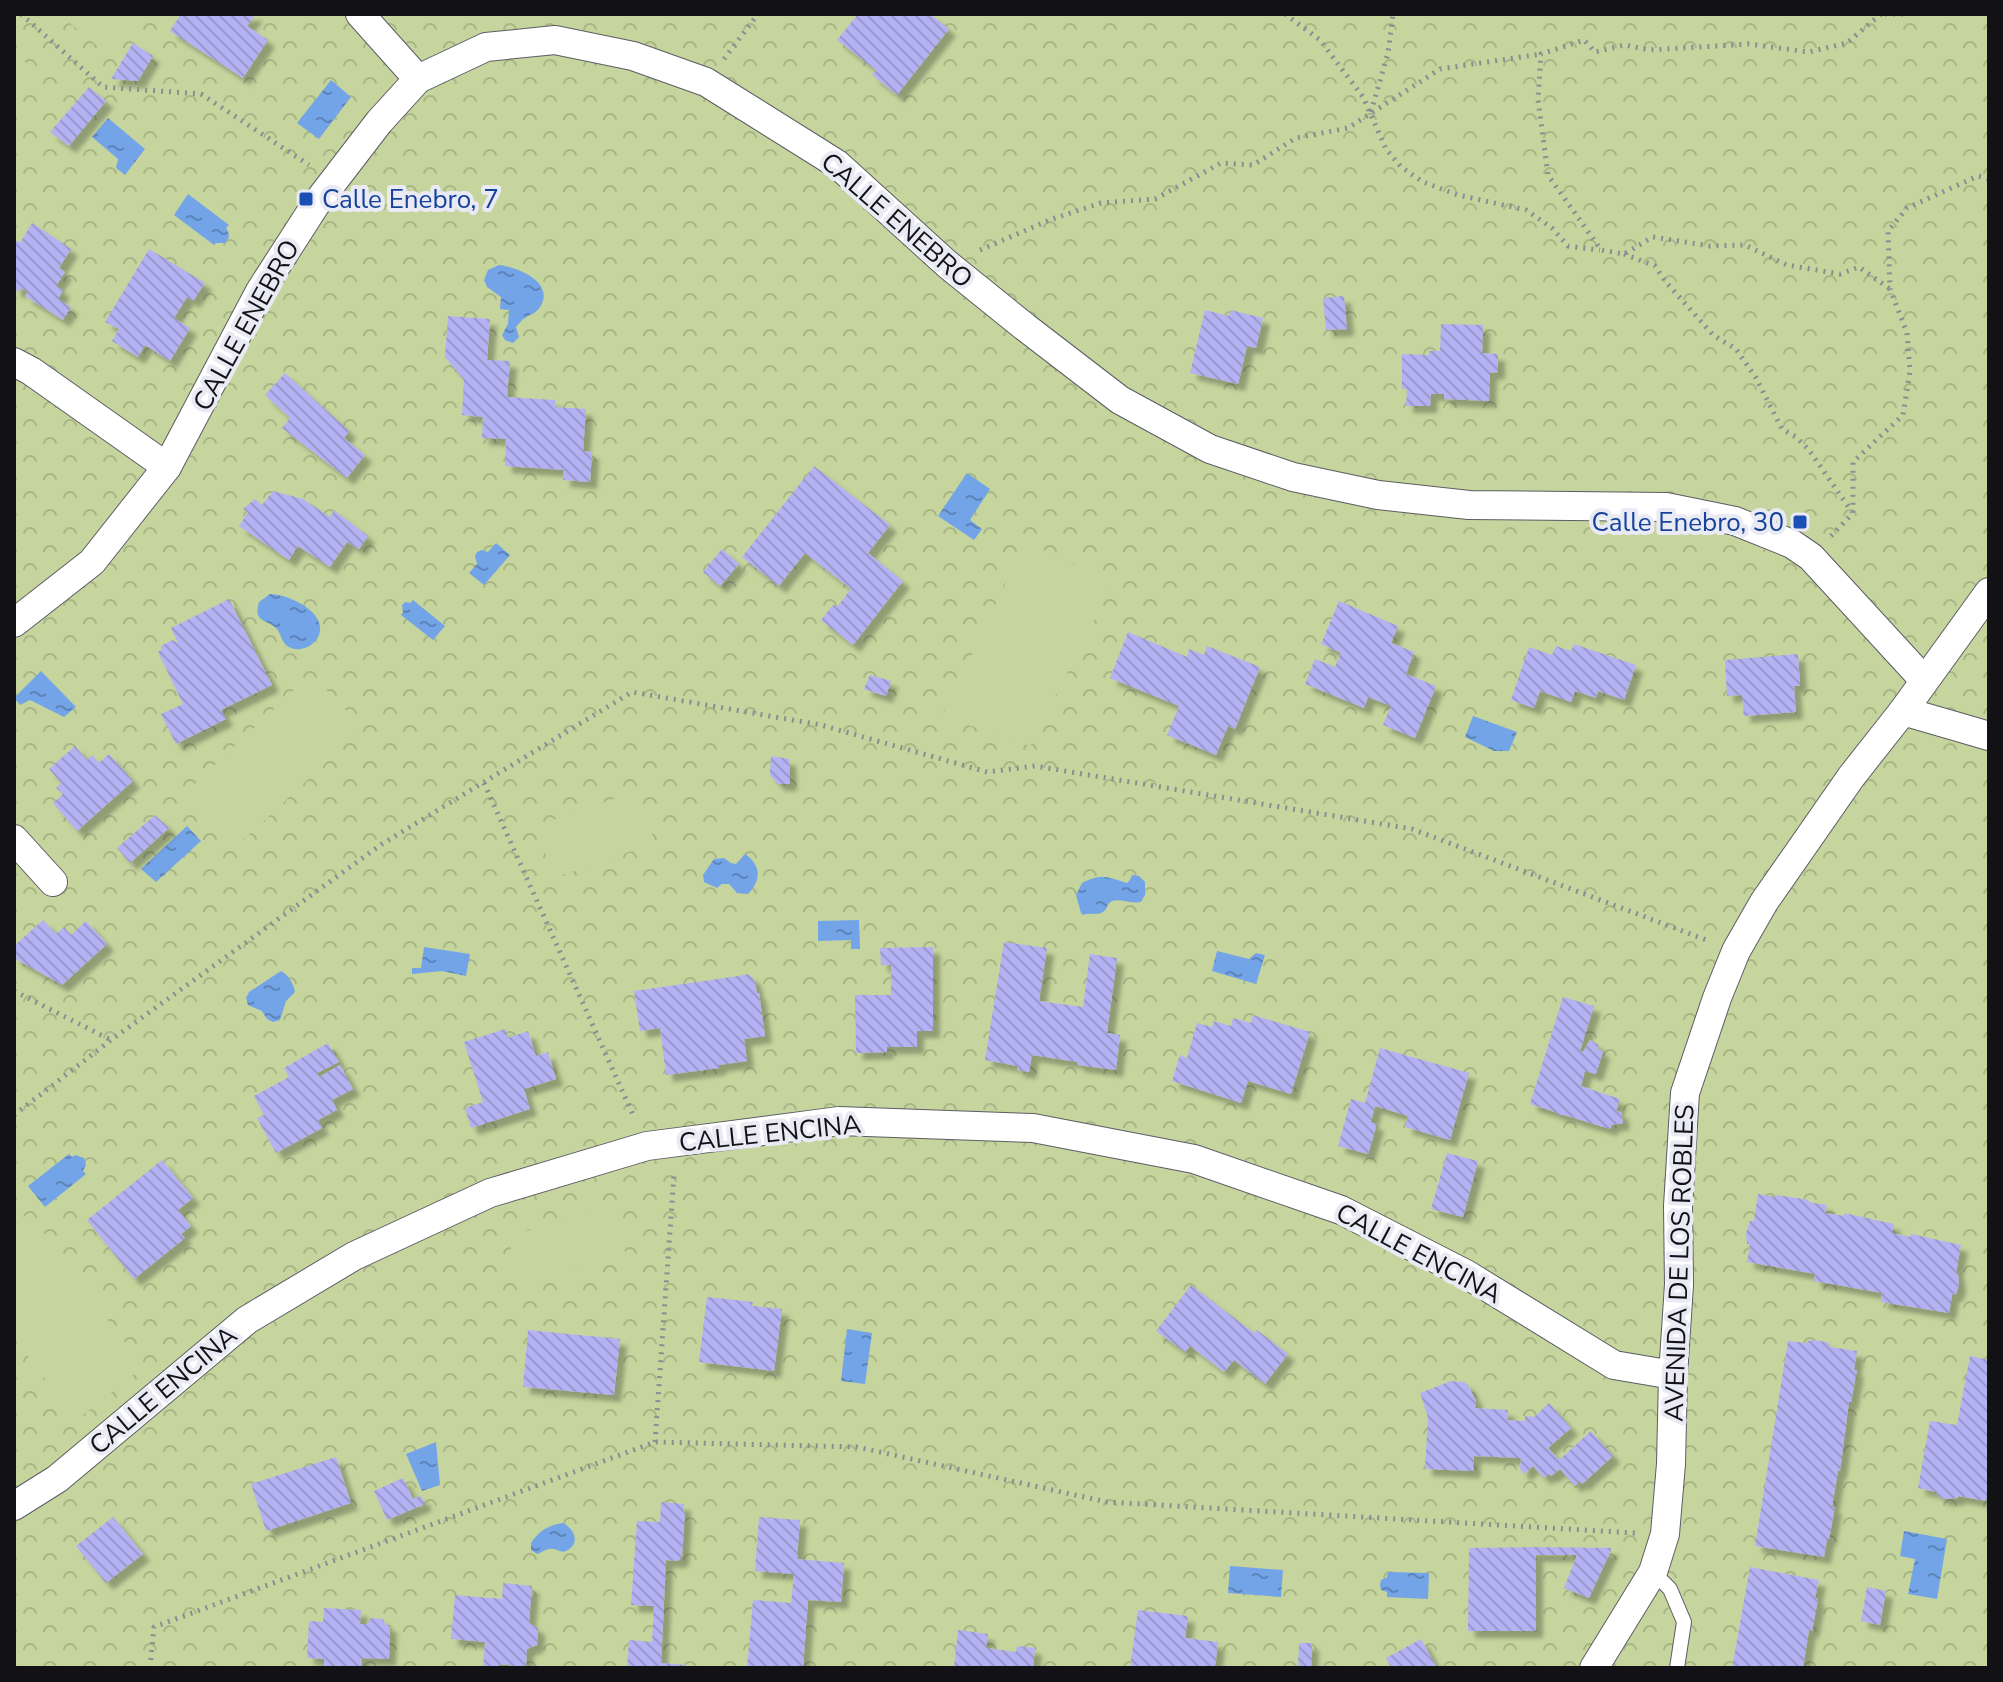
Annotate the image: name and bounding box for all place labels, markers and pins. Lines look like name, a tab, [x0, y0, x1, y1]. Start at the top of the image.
place label: Calle Enebro, 7	[322, 182, 499, 217]
marker: Calle Enebro, 7	[297, 190, 315, 208]
place label: Calle Enebro, 30	[1592, 505, 1784, 540]
marker: Calle Enebro, 30	[1791, 513, 1809, 531]

